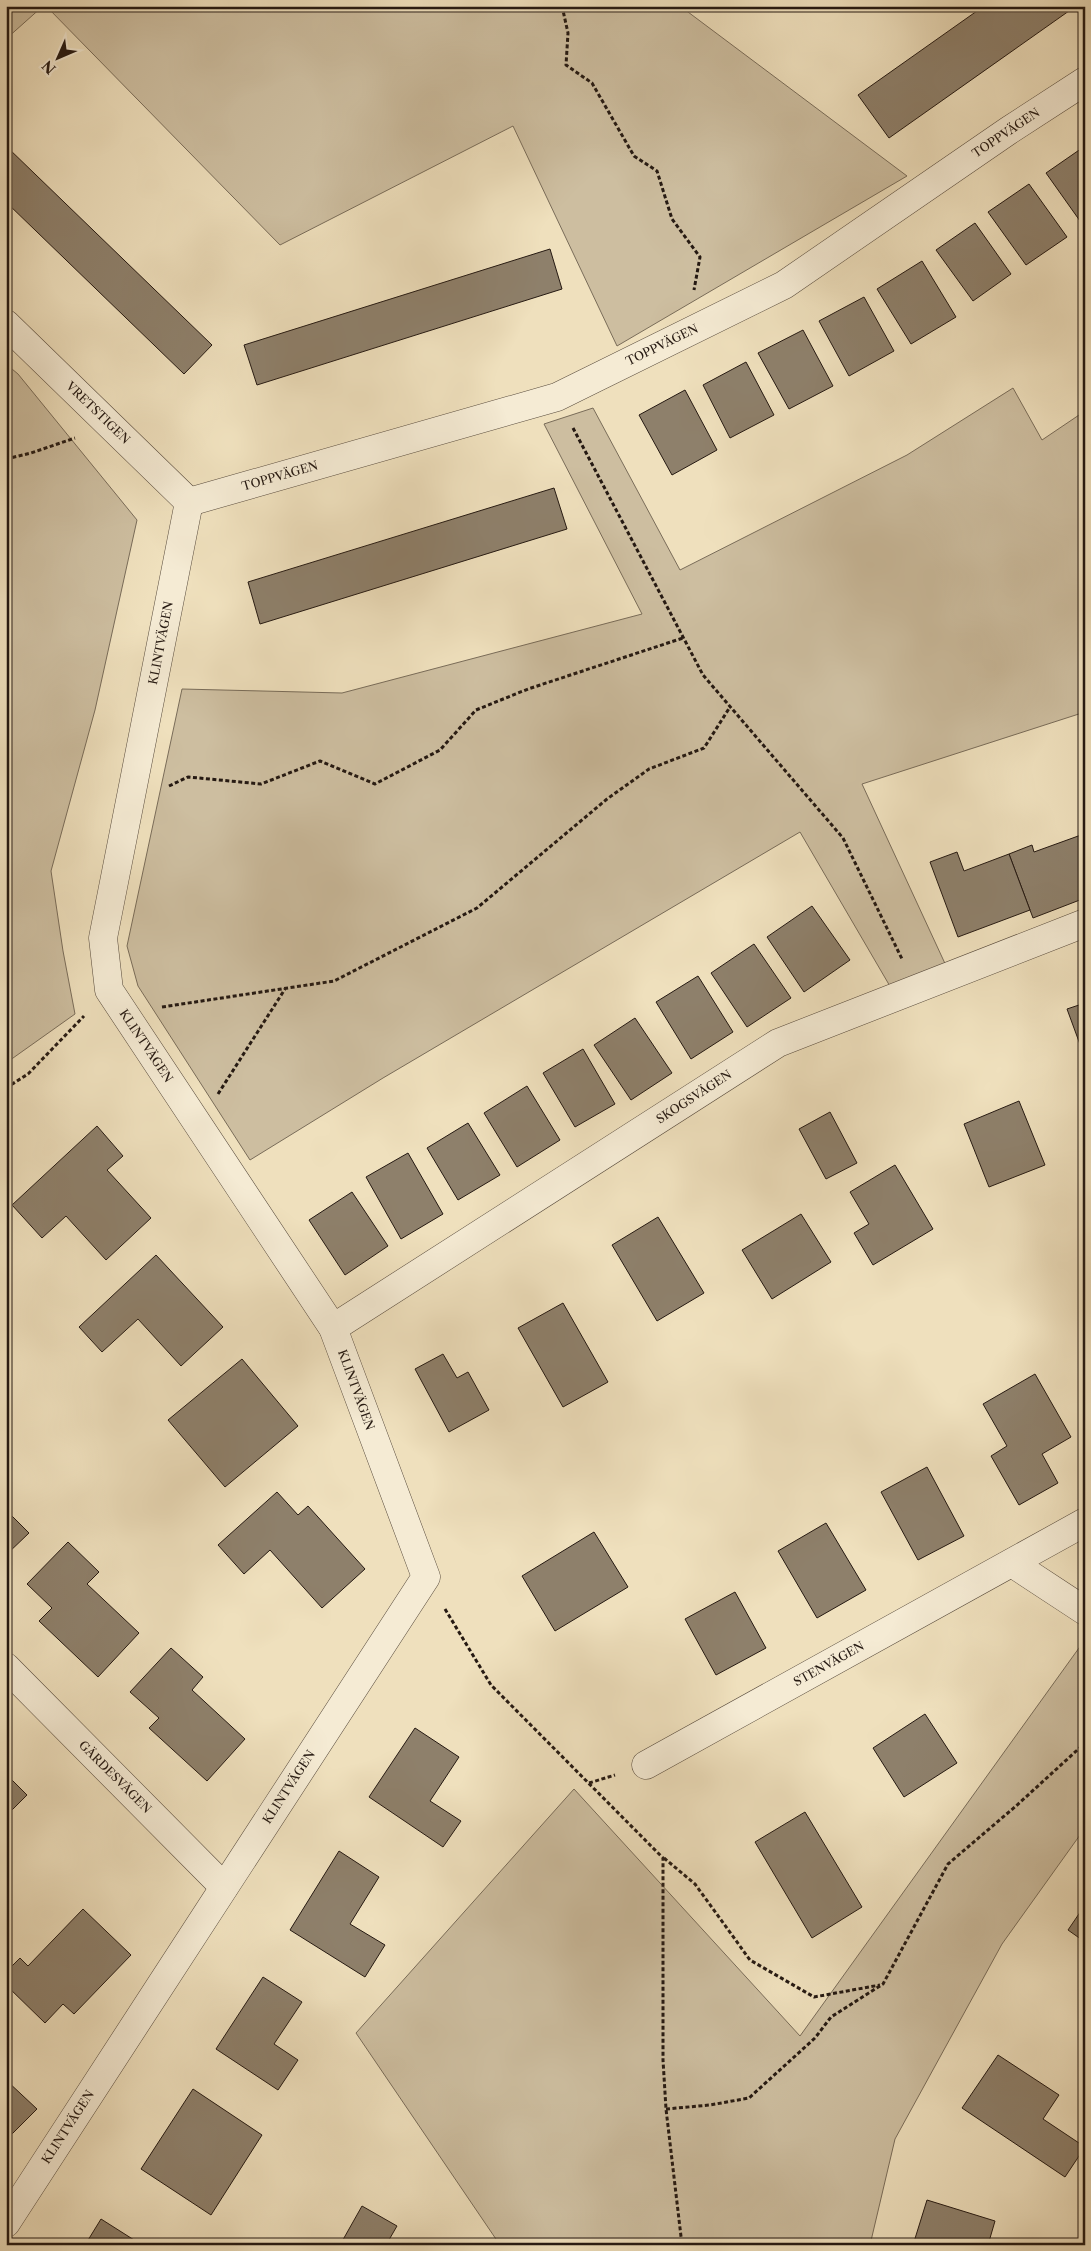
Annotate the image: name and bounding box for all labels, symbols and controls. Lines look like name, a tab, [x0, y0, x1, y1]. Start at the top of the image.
north arrow	[32, 32, 82, 82]
text: N	[38, 57, 59, 78]
street label: TOPPVÄGEN	[968, 104, 1043, 161]
street label: TOPPVÄGEN	[623, 320, 700, 369]
street label: VRETSTIGEN	[63, 378, 134, 447]
street label: TOPPVÄGEN	[240, 456, 320, 494]
street label: KLINTVÄGEN	[144, 600, 176, 686]
street label: KLINTVÄGEN	[117, 1006, 177, 1085]
street label: SKOGSVÄGEN	[653, 1066, 734, 1127]
street label: KLINTVÄGEN	[335, 1347, 379, 1432]
street label: STENVÄGEN	[790, 1637, 867, 1689]
street label: GÄRDESVÄGEN	[76, 1737, 155, 1816]
street label: KLINTVÄGEN	[258, 1747, 318, 1826]
street label: KLINTVÄGEN	[37, 2087, 97, 2166]

